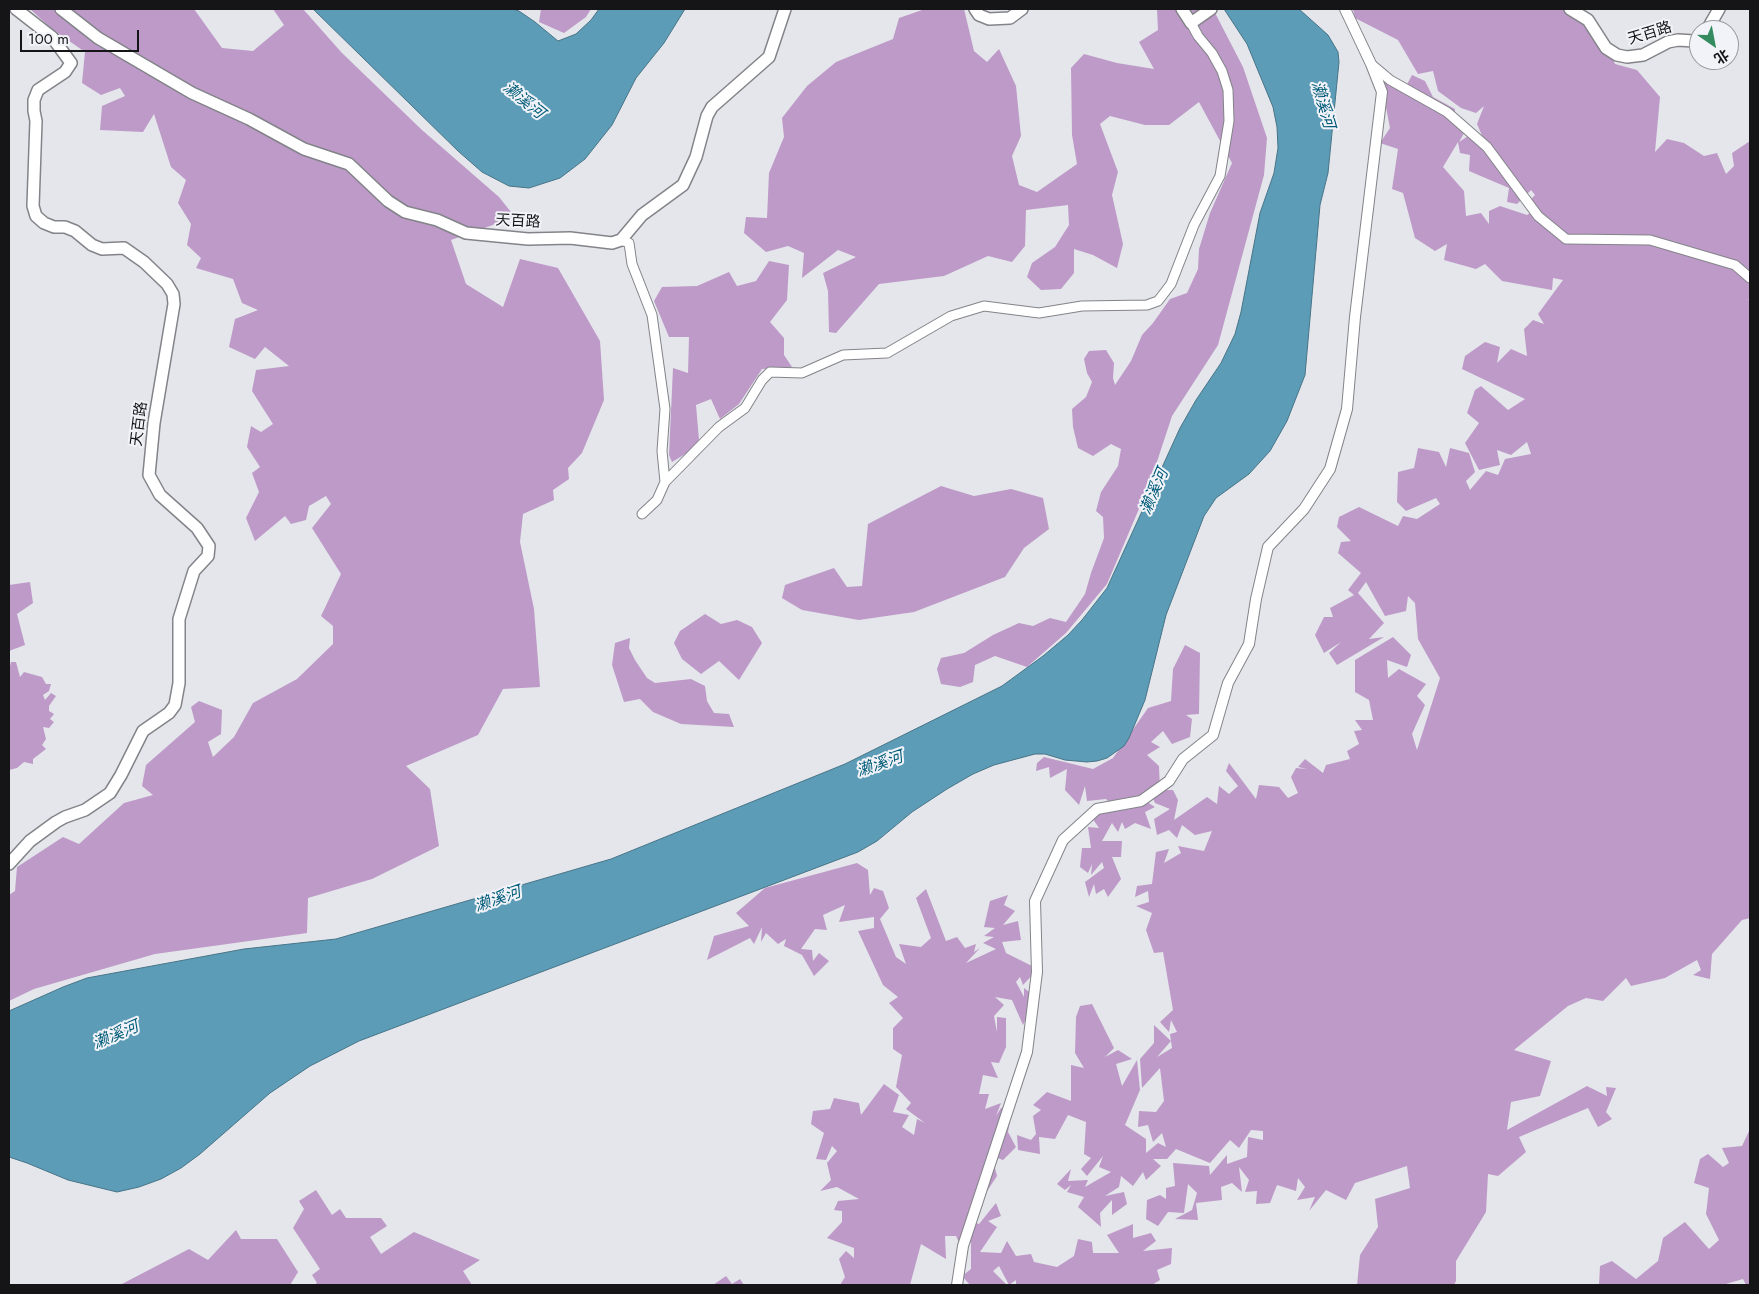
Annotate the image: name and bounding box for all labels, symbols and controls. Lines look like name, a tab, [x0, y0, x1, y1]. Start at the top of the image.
street label: 天百路	[1626, 19, 1674, 49]
scale bar	[22, 20, 141, 52]
north arrow	[1689, 20, 1739, 70]
text: 100 m	[28, 28, 69, 50]
text: 北	[1710, 45, 1733, 69]
water label: 濑溪河	[498, 78, 548, 124]
water label: 濑溪河	[1306, 79, 1338, 131]
street label: 天百路	[495, 212, 541, 232]
street label: 天百路	[128, 401, 152, 447]
water label: 濑溪河	[1137, 466, 1173, 518]
water label: 濑溪河	[854, 748, 906, 782]
water label: 濑溪河	[472, 883, 524, 917]
water label: 濑溪河	[90, 1018, 142, 1054]

